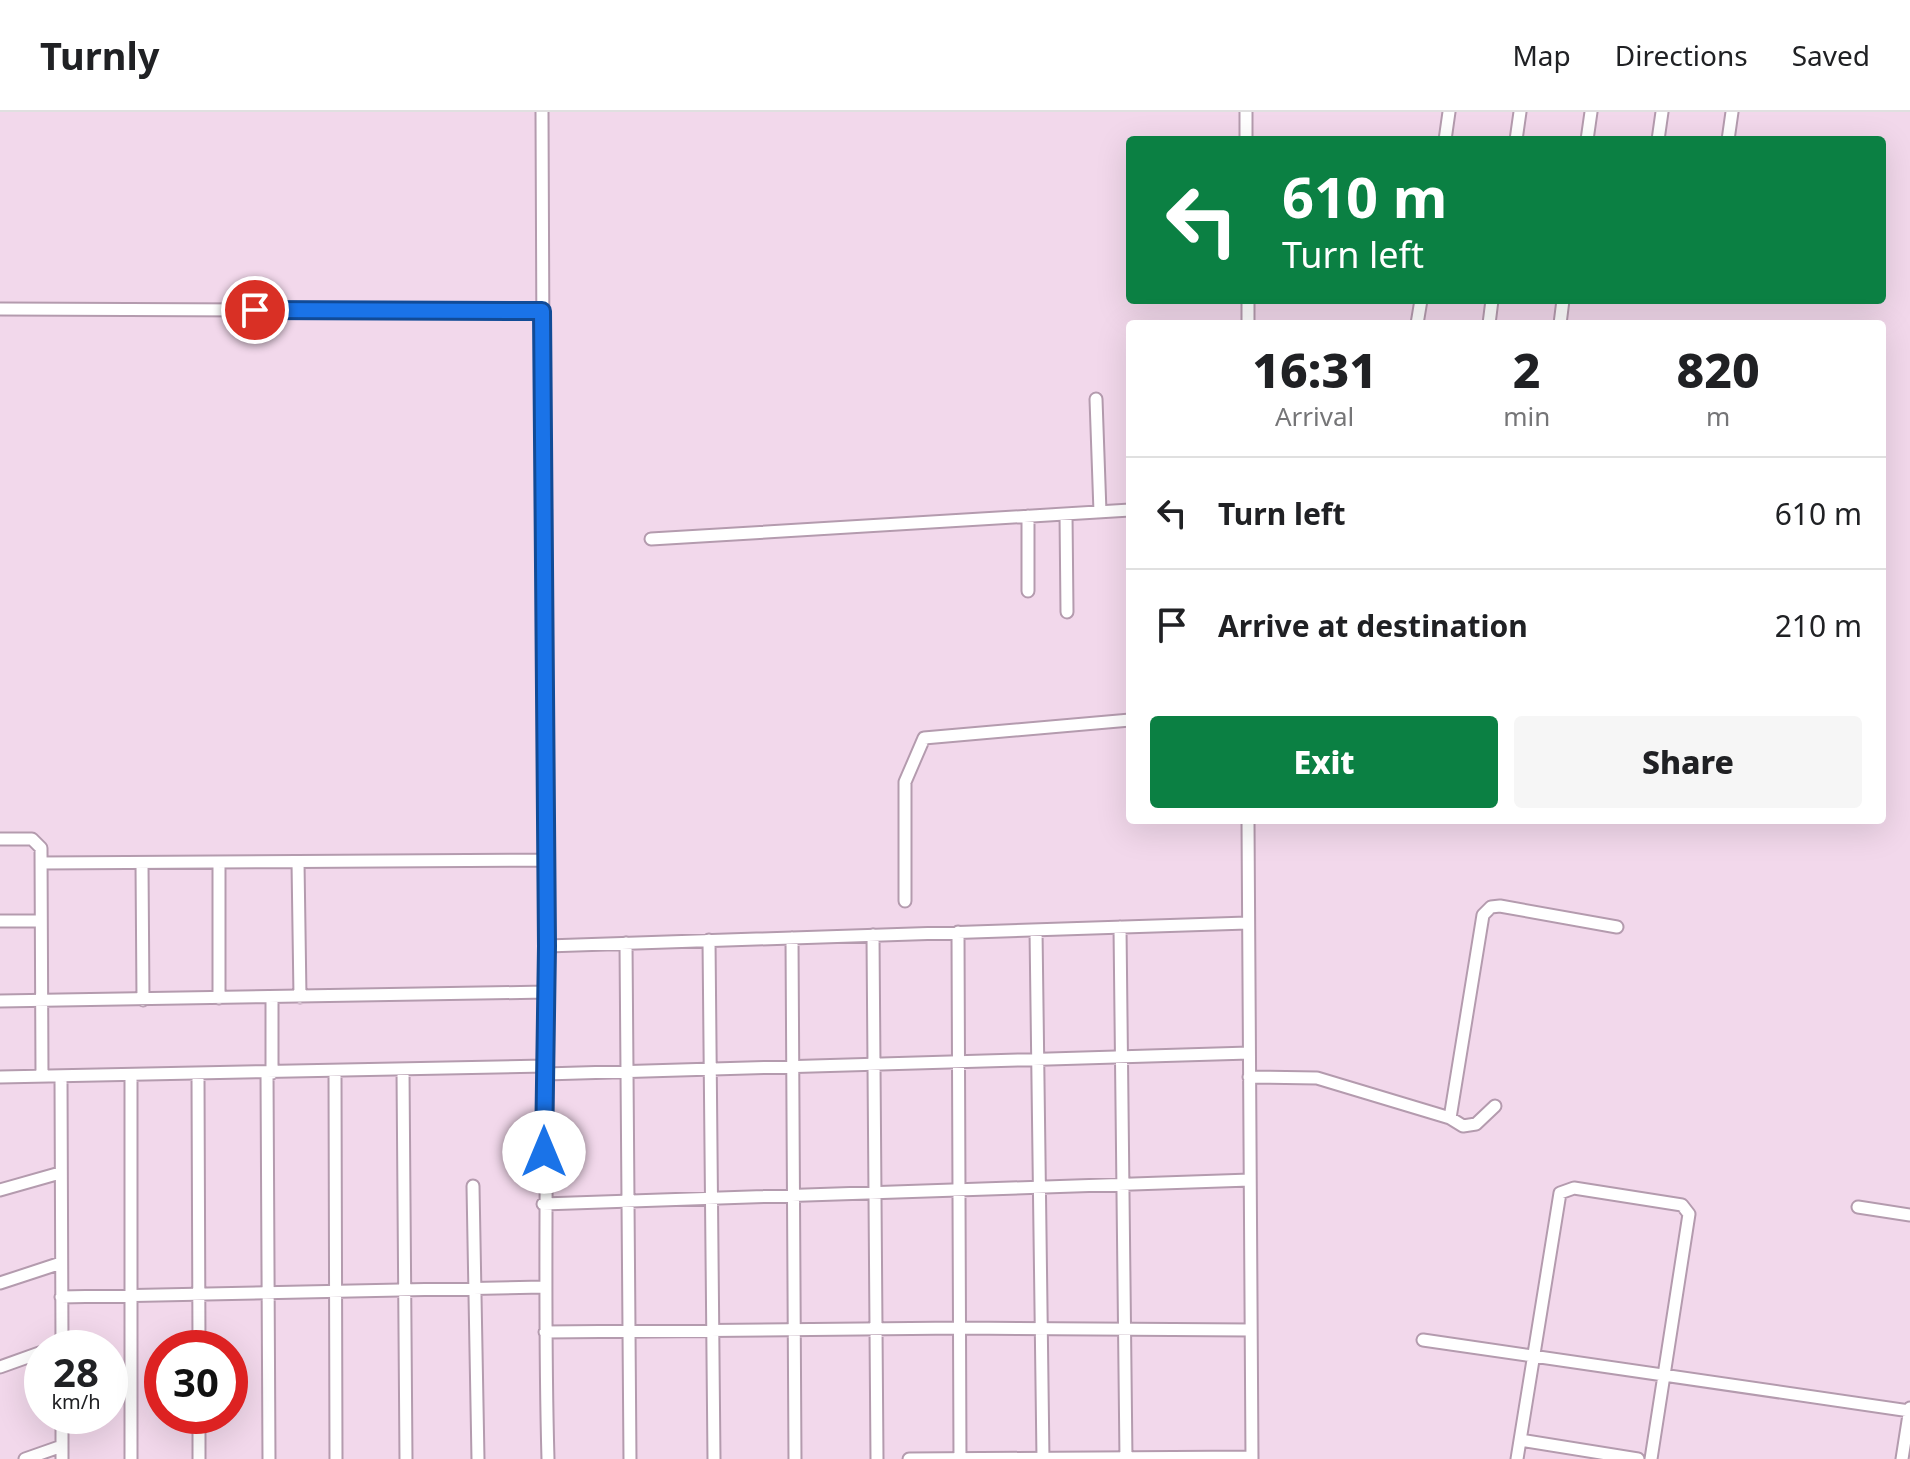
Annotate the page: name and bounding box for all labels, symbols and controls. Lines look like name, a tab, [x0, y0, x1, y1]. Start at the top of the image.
text: Turnly	[40, 29, 159, 81]
text: Map	[1512, 36, 1571, 74]
text: Directions	[1615, 36, 1748, 74]
text: Saved	[1792, 36, 1870, 74]
text: 610 m	[1282, 158, 1447, 234]
icon: left	[1150, 168, 1254, 272]
text: Turn left	[1282, 230, 1424, 279]
pin	[221, 276, 289, 344]
icon: arrive	[233, 288, 277, 332]
text: 16:31	[1252, 337, 1377, 402]
text: 2	[1513, 337, 1541, 402]
text: 820	[1677, 337, 1760, 402]
text: Arrival	[1275, 398, 1354, 434]
text: min	[1503, 398, 1550, 434]
text: m	[1706, 398, 1730, 434]
icon: left	[1150, 491, 1194, 535]
text: Turn left	[1218, 493, 1346, 534]
text: 610 m	[1775, 493, 1862, 534]
icon: arrive	[1150, 603, 1194, 647]
text: Arrive at destination	[1218, 605, 1528, 646]
text: 210 m	[1775, 605, 1862, 646]
button: Exit	[1150, 716, 1498, 808]
button: Share	[1514, 716, 1862, 808]
position arrow	[502, 1110, 586, 1194]
speed limit sign: 30	[144, 1330, 248, 1434]
text: 28	[53, 1344, 99, 1399]
text: km/h	[51, 1388, 101, 1415]

